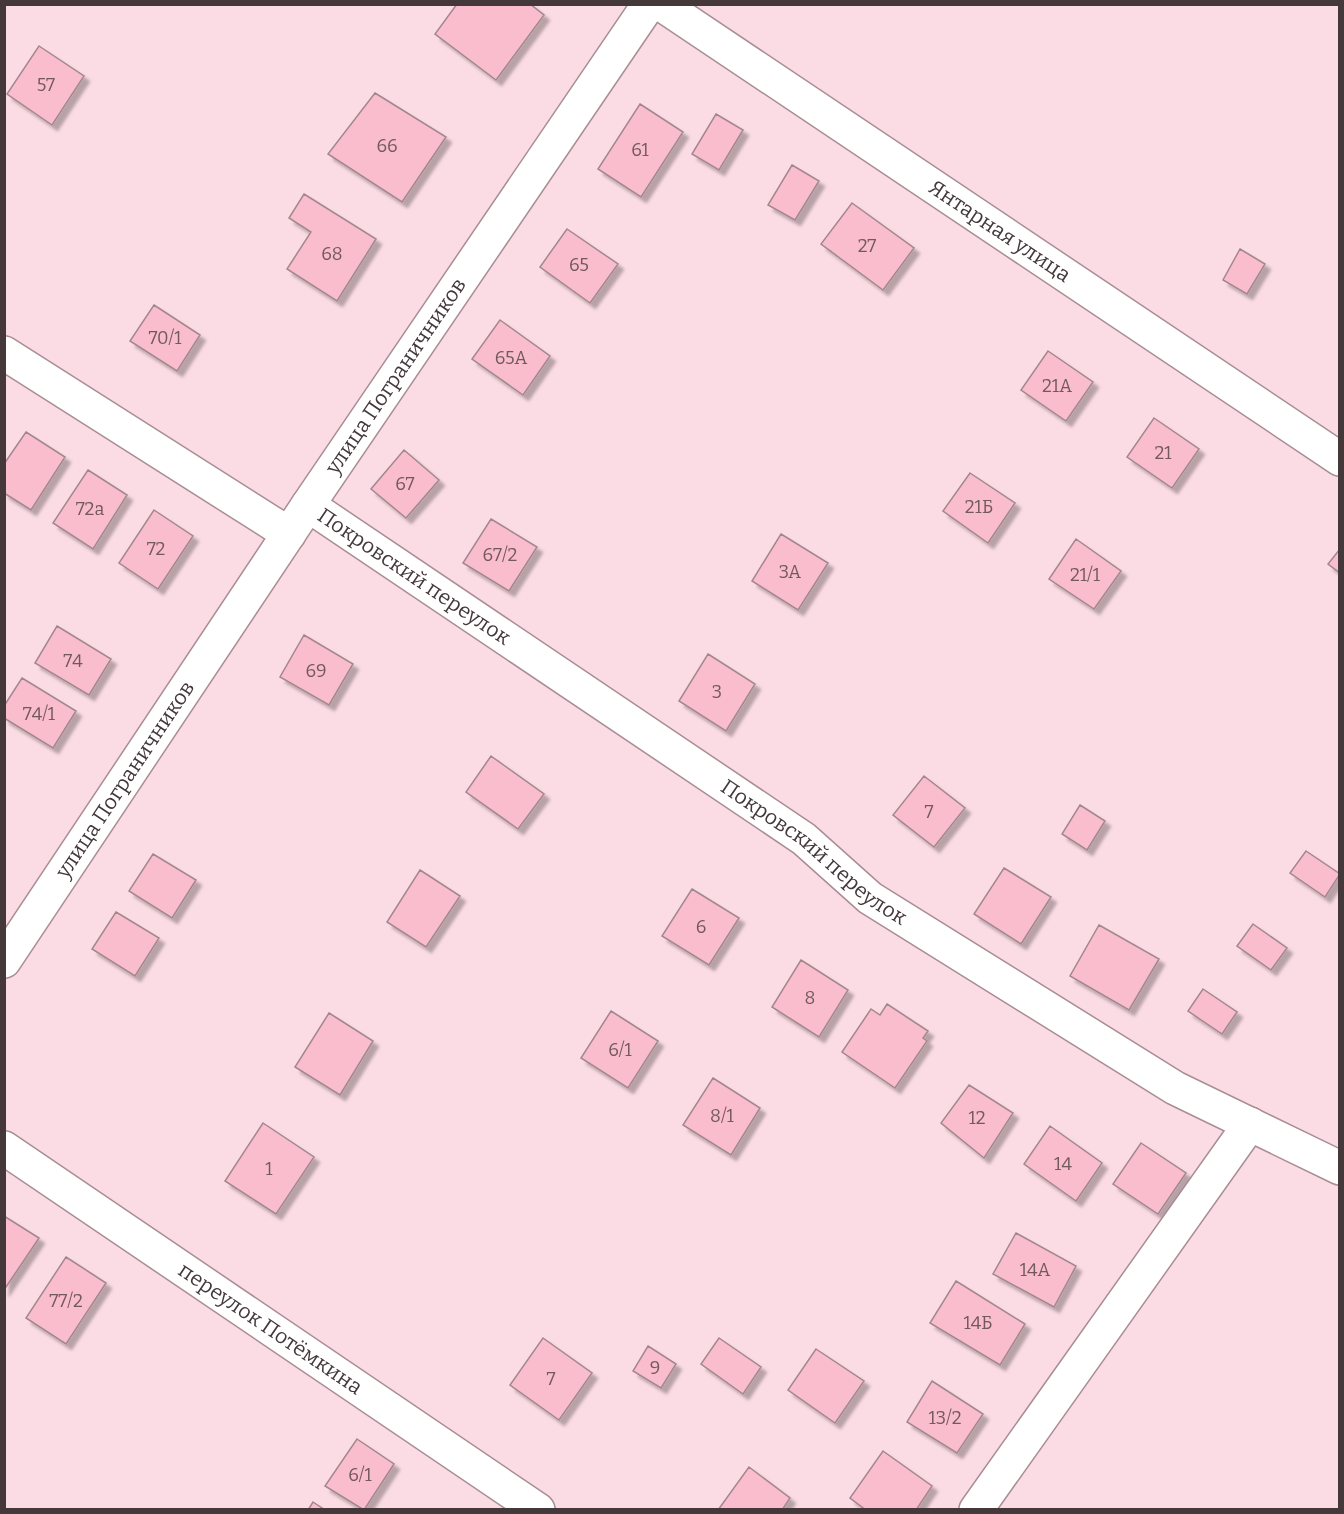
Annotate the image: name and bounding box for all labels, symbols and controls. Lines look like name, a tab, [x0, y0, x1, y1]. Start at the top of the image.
house number: 57	[37, 74, 55, 96]
house number: 66	[376, 135, 398, 157]
house number: 61	[631, 139, 650, 161]
street label: Янтарная улица	[924, 174, 1076, 288]
house number: 27	[858, 235, 876, 257]
house number: 68	[321, 243, 343, 265]
house number: 65	[569, 254, 589, 276]
street label: улица Пограничников	[319, 273, 472, 480]
house number: 70/1	[148, 327, 182, 349]
house number: 65А	[495, 347, 528, 369]
house number: 21А	[1042, 375, 1072, 397]
house number: 21	[1154, 442, 1172, 464]
house number: 67	[395, 473, 415, 495]
house number: 21Б	[965, 496, 993, 518]
house number: 72а	[76, 498, 104, 520]
street label: Покровский переулок	[313, 502, 516, 651]
house number: 72	[147, 538, 165, 560]
house number: 67/2	[483, 544, 517, 566]
house number: 3А	[779, 561, 801, 583]
house number: 21/1	[1070, 564, 1101, 586]
house number: 74	[63, 650, 83, 672]
house number: 69	[305, 660, 327, 682]
street label: улица Пограничников	[49, 676, 200, 884]
house number: 3	[712, 681, 722, 703]
house number: 74/1	[23, 703, 56, 725]
street label: Покровский переулок	[716, 774, 912, 931]
house number: 7	[924, 801, 934, 823]
house number: 6	[696, 916, 706, 938]
house number: 8	[805, 987, 815, 1009]
house number: 6/1	[608, 1039, 632, 1061]
house number: 8/1	[710, 1105, 735, 1127]
house number: 12	[968, 1107, 986, 1129]
house number: 14	[1054, 1153, 1072, 1175]
house number: 1	[265, 1158, 273, 1180]
street label: переулок Потёмкина	[173, 1257, 368, 1401]
house number: 14А	[1020, 1259, 1051, 1281]
house number: 77/2	[49, 1290, 83, 1312]
house number: 14Б	[963, 1312, 993, 1334]
house number: 9	[650, 1357, 660, 1379]
house number: 7	[546, 1368, 556, 1390]
house number: 13/2	[928, 1407, 962, 1429]
house number: 6/1	[348, 1464, 372, 1486]

